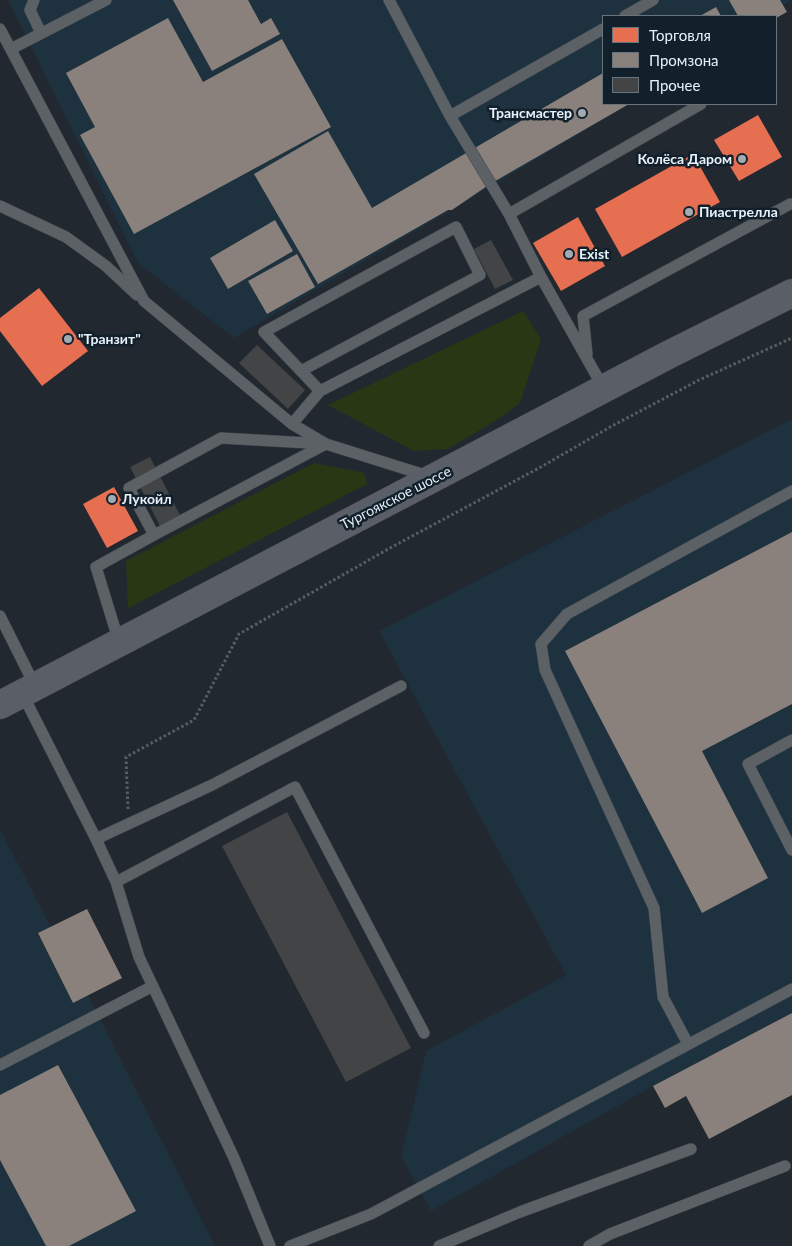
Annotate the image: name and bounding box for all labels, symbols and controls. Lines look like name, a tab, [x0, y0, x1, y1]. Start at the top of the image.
legend	[602, 15, 777, 105]
text: Торговля	[649, 26, 711, 44]
text: Промзона	[649, 51, 719, 69]
text: Прочее	[649, 76, 700, 94]
place label: Трансмастер	[489, 105, 572, 121]
marker: Трансмастер	[576, 107, 588, 119]
place label: Колёса Даром	[637, 151, 732, 167]
marker: Колёса Даром	[736, 153, 748, 165]
place label: Пиастрелла	[699, 204, 778, 220]
marker: Пиастрелла	[683, 206, 695, 218]
place label: Exist	[579, 246, 609, 262]
marker: Exist	[563, 248, 575, 260]
place label: "Транзит"	[78, 331, 141, 347]
marker: "Транзит"	[62, 333, 74, 345]
street label: Тургоякское шоссе	[338, 463, 454, 533]
place label: Лукойл	[122, 491, 172, 507]
marker: Лукойл	[106, 493, 118, 505]

